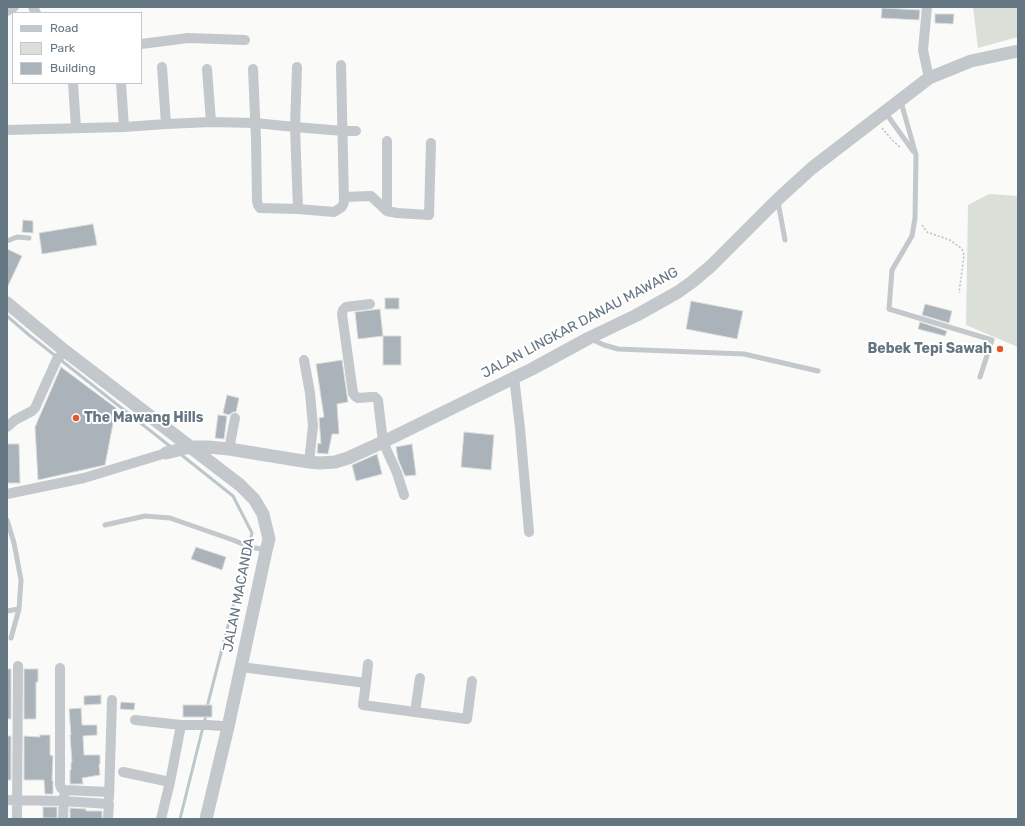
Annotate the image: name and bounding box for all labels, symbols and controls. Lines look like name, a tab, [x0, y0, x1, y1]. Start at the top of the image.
legend	[12, 12, 142, 84]
text: Road	[50, 21, 78, 35]
text: Park	[50, 41, 75, 55]
text: Building	[50, 61, 96, 75]
street label: JALAN LINGKAR DANAU MAWANG	[479, 264, 681, 382]
place label: Bebek Tepi Sawah	[868, 341, 992, 357]
marker: Bebek Tepi Sawah	[995, 344, 1005, 354]
place label: The Mawang Hills	[84, 410, 204, 426]
marker: The Mawang Hills	[71, 413, 81, 423]
street label: JALAN MACANDA	[220, 536, 258, 654]

